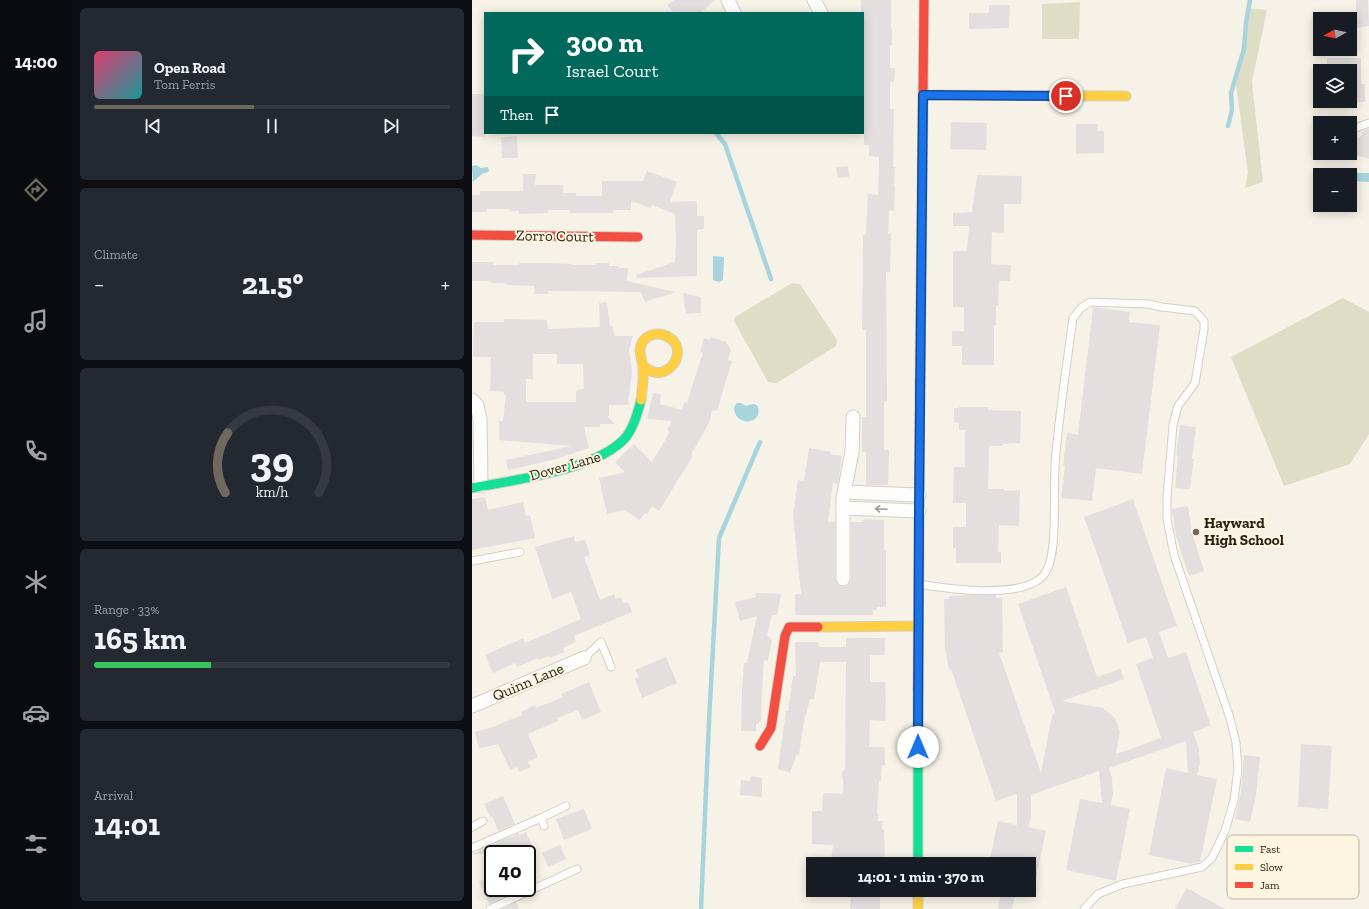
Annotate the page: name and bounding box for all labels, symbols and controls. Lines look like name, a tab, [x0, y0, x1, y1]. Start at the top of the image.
north arrow	[1313, 12, 1357, 56]
map controls	[1313, 12, 1357, 212]
text: 300 m	[566, 26, 643, 59]
icon: right	[500, 28, 552, 80]
text: 14:00	[15, 51, 57, 73]
text: Open Road	[154, 59, 226, 77]
text: Israel Court	[566, 60, 658, 82]
button: layers	[1313, 64, 1357, 108]
text: Tom Ferris	[154, 77, 215, 92]
pin	[1049, 79, 1083, 113]
icon: arrive	[1055, 85, 1077, 107]
icon: arrive	[541, 104, 563, 126]
text: Then	[500, 106, 533, 124]
icon: previous	[142, 115, 164, 137]
icon: pause	[261, 115, 283, 137]
icon: next	[380, 115, 402, 137]
button: +	[1313, 116, 1357, 160]
button: −	[1313, 168, 1357, 212]
icon: directions	[22, 176, 50, 204]
street label: Zorro Court	[516, 226, 594, 246]
text: Climate	[94, 247, 138, 262]
text: 21.5°	[242, 266, 303, 302]
text: −	[94, 271, 104, 298]
text: +	[441, 271, 450, 298]
icon: music	[22, 307, 50, 335]
text: 39	[250, 436, 294, 486]
icon: phone	[22, 437, 50, 465]
street label: Dover Lane	[527, 447, 603, 485]
text: km/h	[256, 483, 288, 500]
one-way arrow	[875, 505, 888, 513]
place label: Hayward High School	[1204, 514, 1284, 549]
marker: Hayward High School	[1191, 527, 1201, 537]
icon: climate	[22, 568, 50, 596]
text: Range · 33%	[94, 602, 159, 617]
text: 165 km	[94, 621, 186, 657]
street label: Quinn Lane	[490, 659, 566, 705]
icon: car	[22, 699, 50, 727]
position arrow	[897, 726, 939, 768]
text: Arrival	[94, 788, 133, 803]
text: 14:01	[94, 807, 160, 843]
icon: filters	[22, 830, 50, 858]
legend	[1227, 835, 1359, 899]
text: Fast	[1260, 843, 1281, 856]
speed limit sign: 40	[484, 845, 536, 897]
text: Slow	[1260, 861, 1283, 874]
text: 14:01 · 1 min · 370 m	[858, 868, 984, 886]
text: Jam	[1260, 879, 1280, 892]

